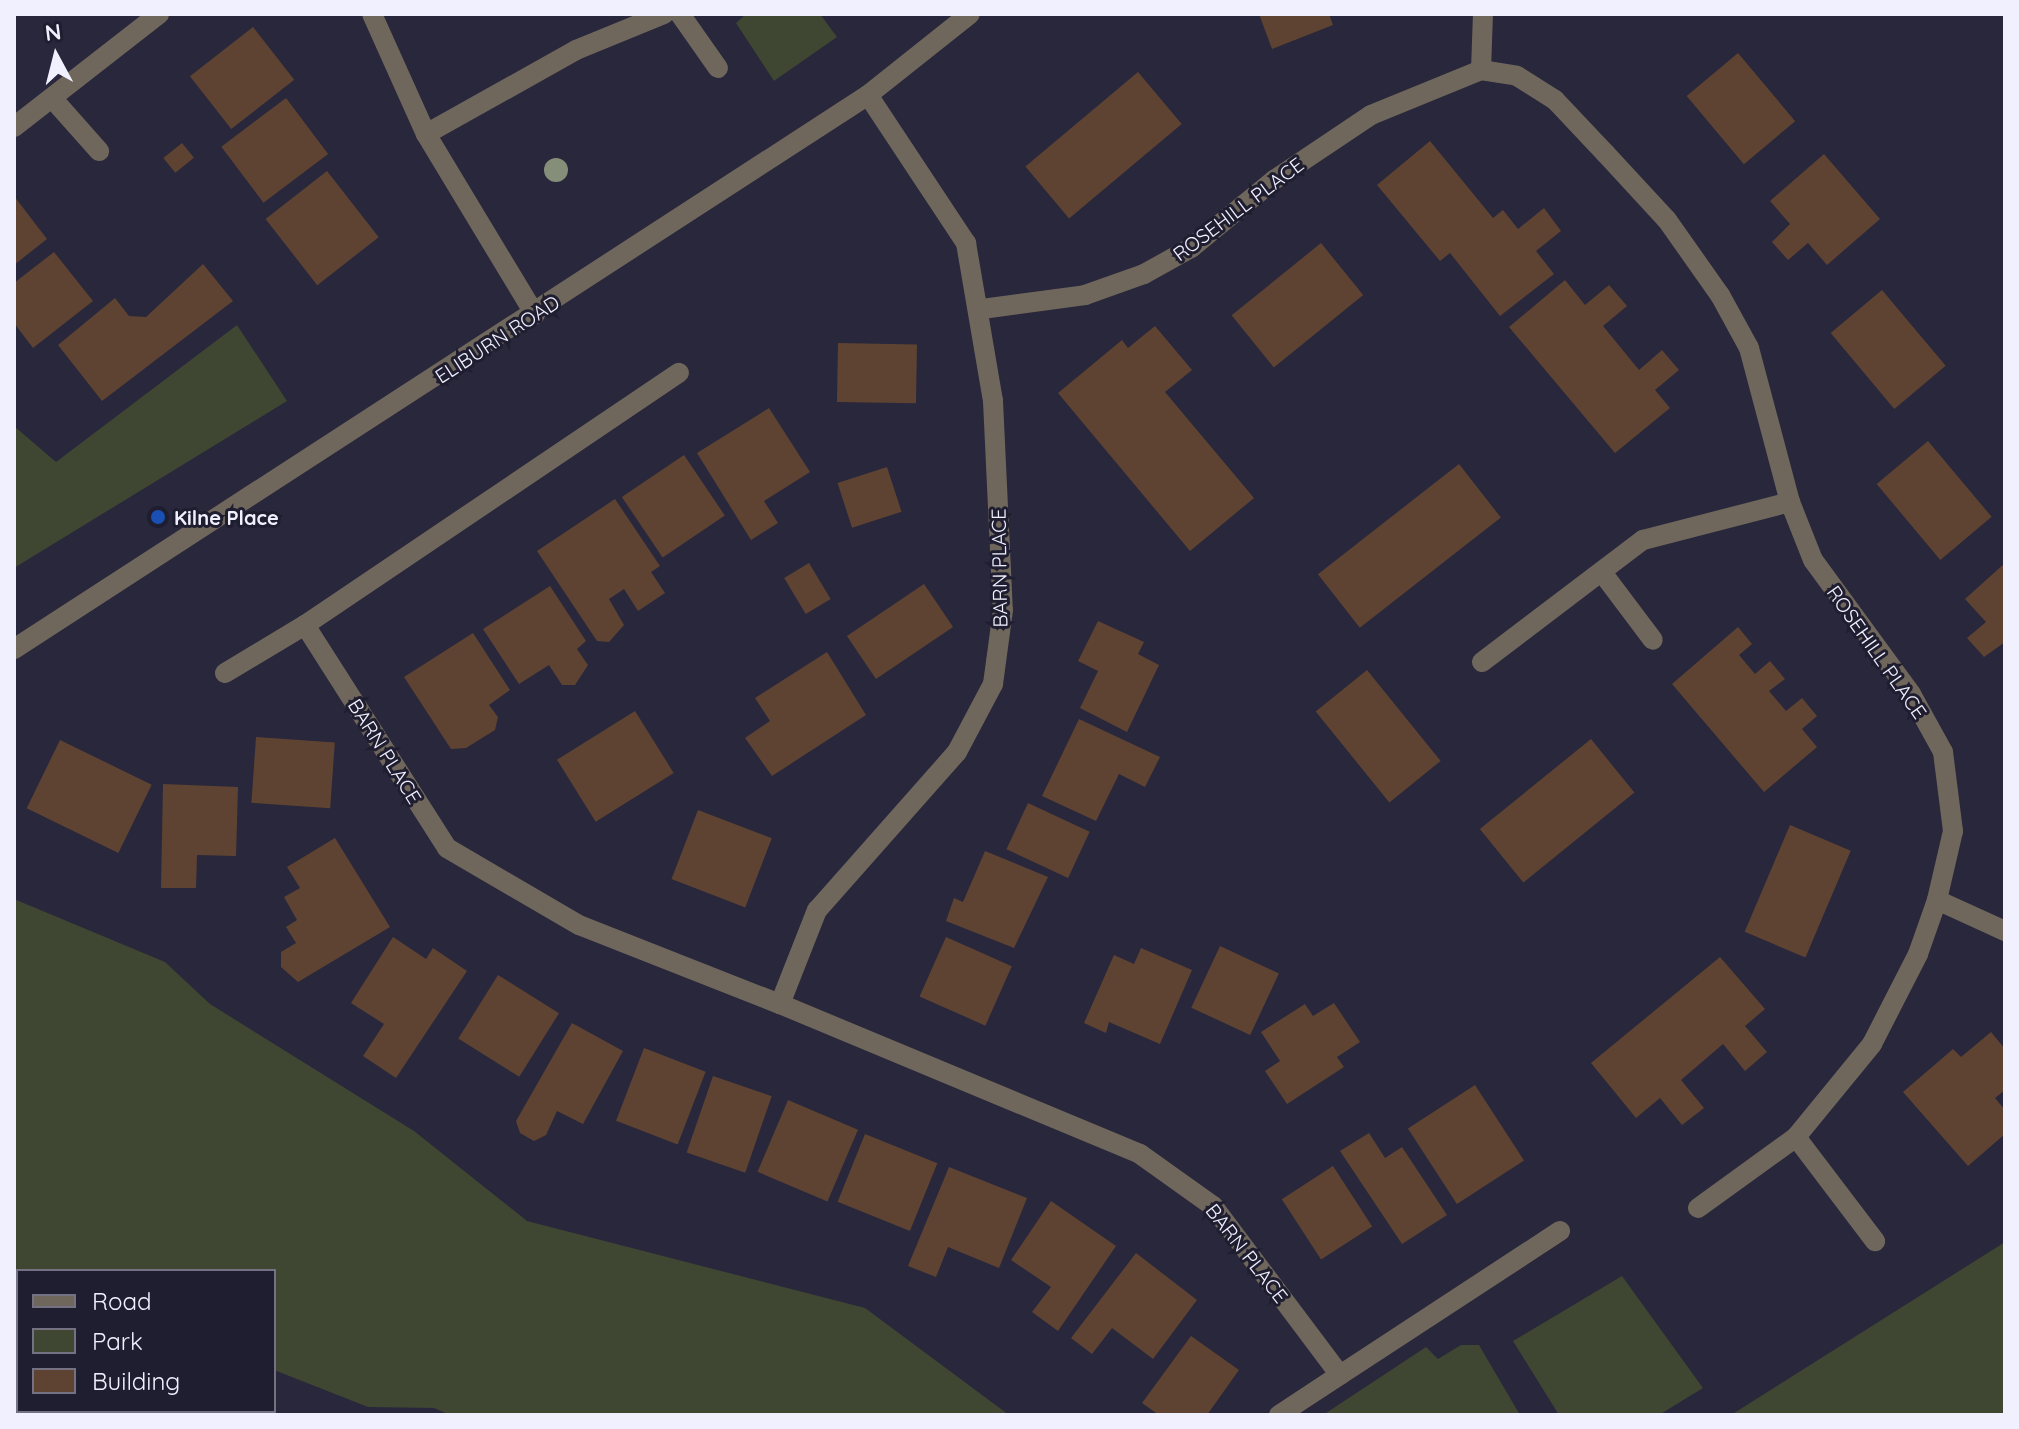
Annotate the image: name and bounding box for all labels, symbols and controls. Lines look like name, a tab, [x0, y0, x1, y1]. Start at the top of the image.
north arrow	[16, 16, 96, 96]
text: N	[43, 17, 63, 47]
street label: ROSEHILL PLACE	[1168, 152, 1308, 266]
street label: ELIBURN ROAD	[430, 290, 564, 388]
place label: Kilne Place	[174, 505, 279, 529]
marker: Kilne Place	[149, 508, 167, 526]
street label: BARN PLACE	[986, 508, 1012, 628]
street label: ROSEHILL PLACE	[1822, 581, 1932, 723]
street label: BARN PLACE	[343, 694, 427, 808]
street label: BARN PLACE	[1201, 1199, 1293, 1307]
legend	[16, 1269, 276, 1413]
text: Road	[92, 1286, 152, 1316]
text: Park	[92, 1326, 143, 1356]
text: Building	[92, 1366, 180, 1396]

